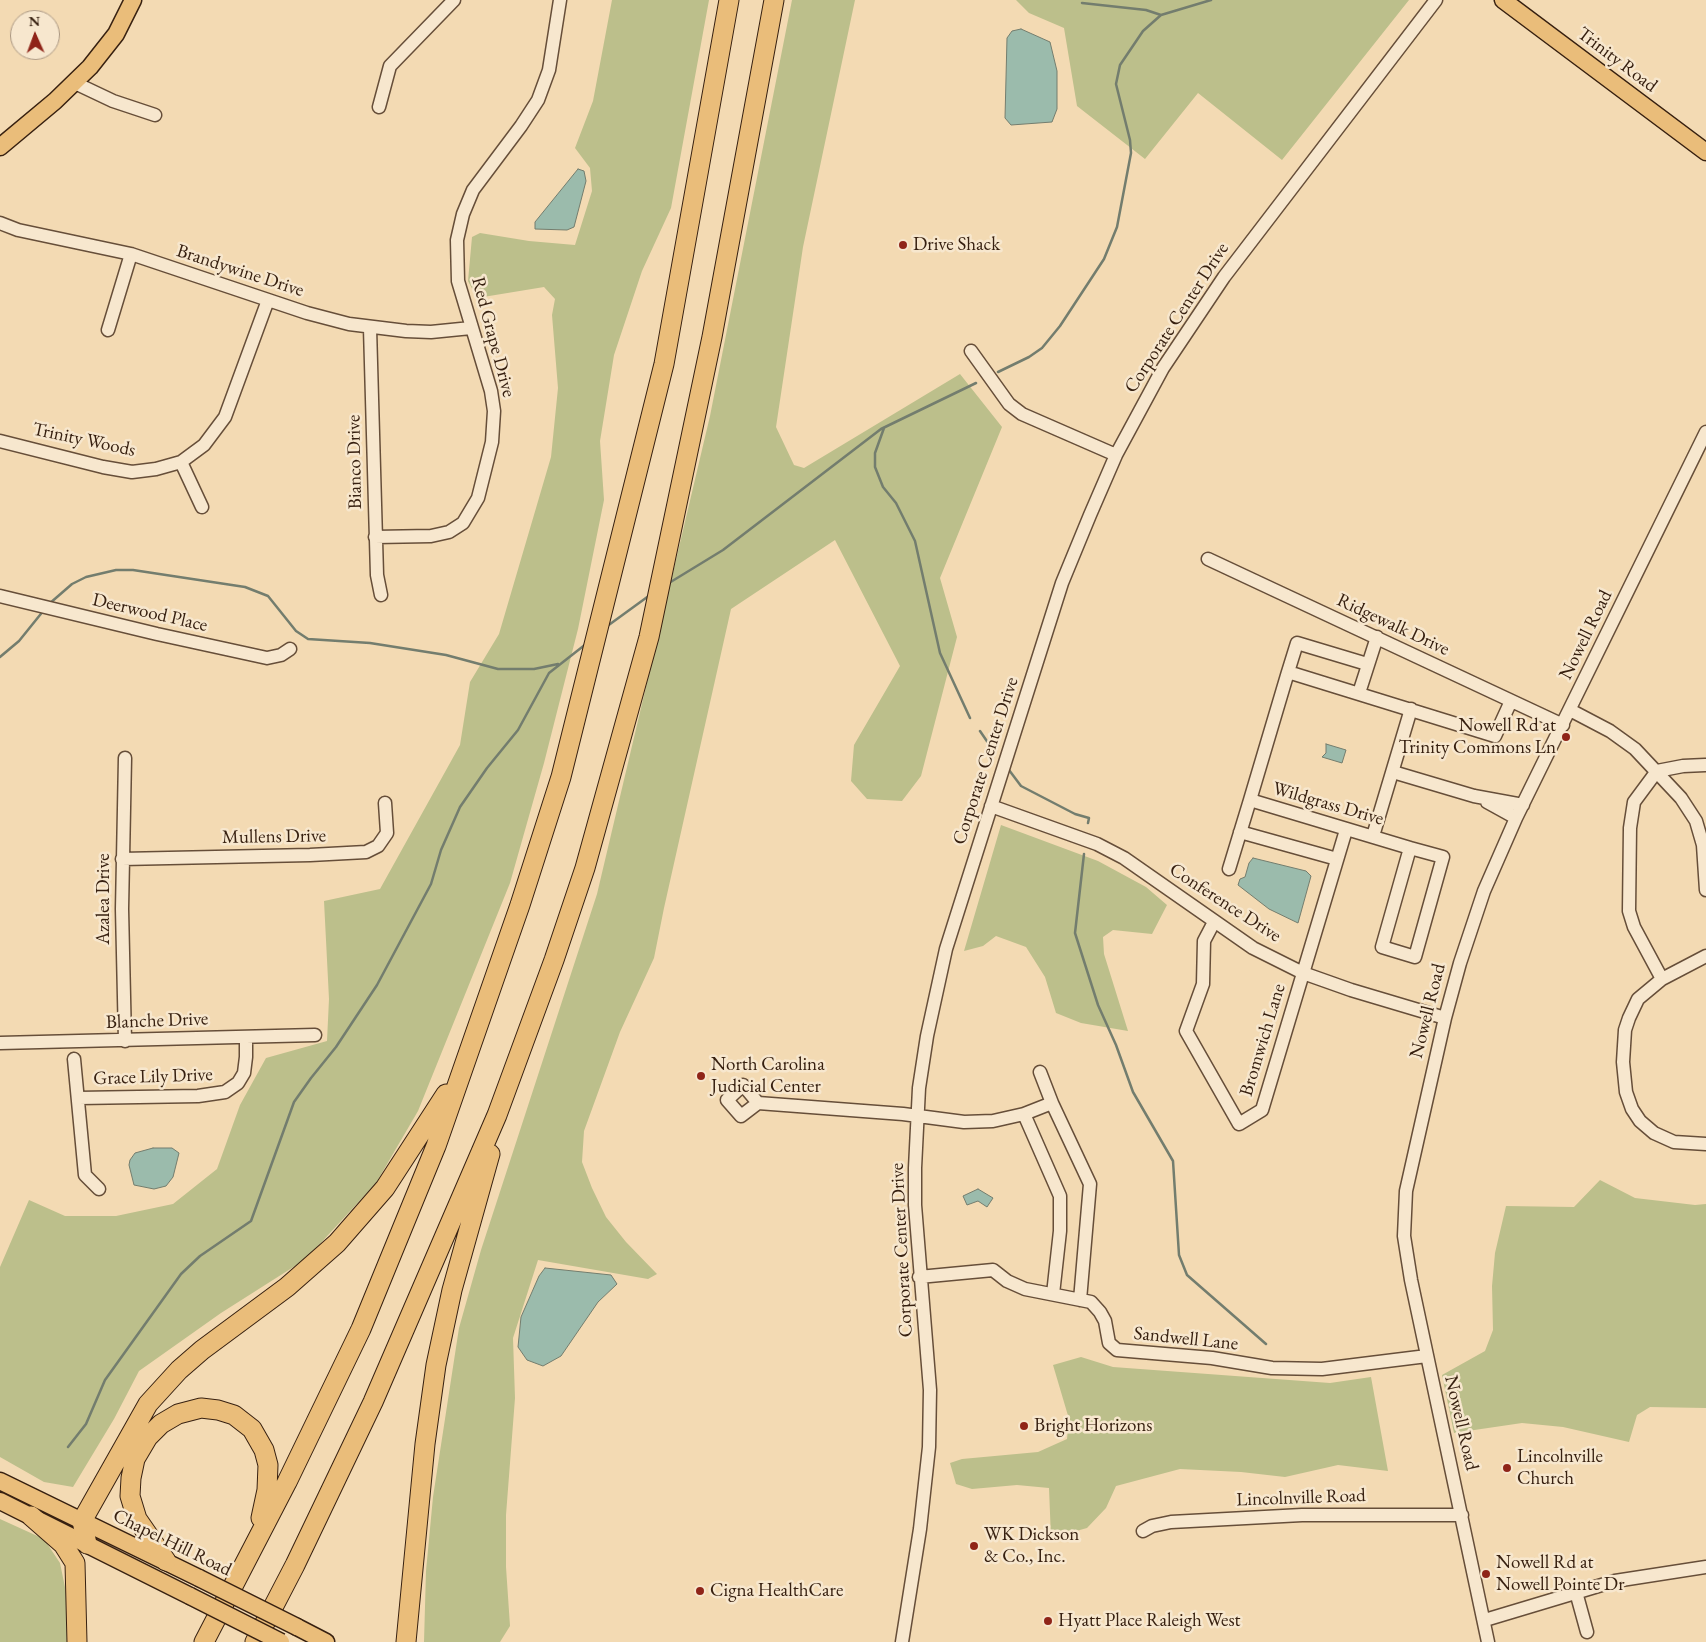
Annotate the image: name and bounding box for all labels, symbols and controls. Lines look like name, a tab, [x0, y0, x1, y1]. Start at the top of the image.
north arrow	[10, 10, 60, 60]
text: N	[29, 12, 40, 30]
street label: Trinity Road	[1572, 22, 1662, 98]
place label: Drive Shack	[913, 234, 1000, 256]
marker: Drive Shack	[897, 239, 909, 251]
street label: Corporate Center Drive	[1120, 239, 1234, 397]
street label: Brandywine Drive	[173, 240, 307, 302]
street label: Red Grape Drive	[466, 274, 520, 400]
street label: Bianco Drive	[343, 415, 367, 509]
street label: Trinity Woods	[30, 418, 138, 462]
street label: Nowell Road	[1555, 586, 1617, 684]
street label: Deerwood Place	[90, 589, 210, 637]
street label: Ridgewalk Drive	[1333, 589, 1453, 661]
street label: Corporate Center Drive	[948, 674, 1024, 848]
place label: Nowell Rd at Trinity Commons Ln	[1398, 715, 1556, 759]
marker: Nowell Rd at Trinity Commons Ln	[1560, 731, 1572, 743]
street label: Wildgrass Drive	[1270, 777, 1386, 831]
street label: Mullens Drive	[222, 825, 326, 849]
street label: Azalea Drive	[93, 853, 115, 945]
street label: Conference Drive	[1165, 858, 1285, 948]
street label: Nowell Road	[1405, 961, 1451, 1061]
street label: Bromwich Lane	[1235, 981, 1291, 1099]
street label: Blanche Drive	[105, 1008, 209, 1034]
place label: North Carolina Judicial Center	[711, 1054, 825, 1098]
street label: Grace Lily Drive	[93, 1064, 213, 1090]
marker: North Carolina Judicial Center	[695, 1070, 707, 1082]
street label: Corporate Center Drive	[886, 1162, 918, 1338]
street label: Sandwell Lane	[1133, 1322, 1239, 1356]
street label: Nowell Road	[1439, 1373, 1483, 1473]
place label: Bright Horizons	[1034, 1415, 1153, 1437]
marker: Bright Horizons	[1018, 1420, 1030, 1432]
place label: Lincolnville Church	[1517, 1446, 1603, 1490]
marker: Lincolnville Church	[1501, 1462, 1513, 1474]
street label: Lincolnville Road	[1236, 1484, 1366, 1512]
street label: Chapel Hill Road	[109, 1504, 235, 1582]
place label: WK Dickson & Co., Inc.	[984, 1524, 1079, 1568]
marker: WK Dickson & Co., Inc.	[968, 1540, 980, 1552]
place label: Nowell Rd at Nowell Pointe Dr	[1496, 1552, 1625, 1596]
marker: Nowell Rd at Nowell Pointe Dr	[1480, 1568, 1492, 1580]
place label: Cigna HealthCare	[710, 1580, 843, 1602]
marker: Cigna HealthCare	[694, 1585, 706, 1597]
place label: Hyatt Place Raleigh West	[1058, 1610, 1241, 1632]
marker: Hyatt Place Raleigh West	[1042, 1615, 1054, 1627]

